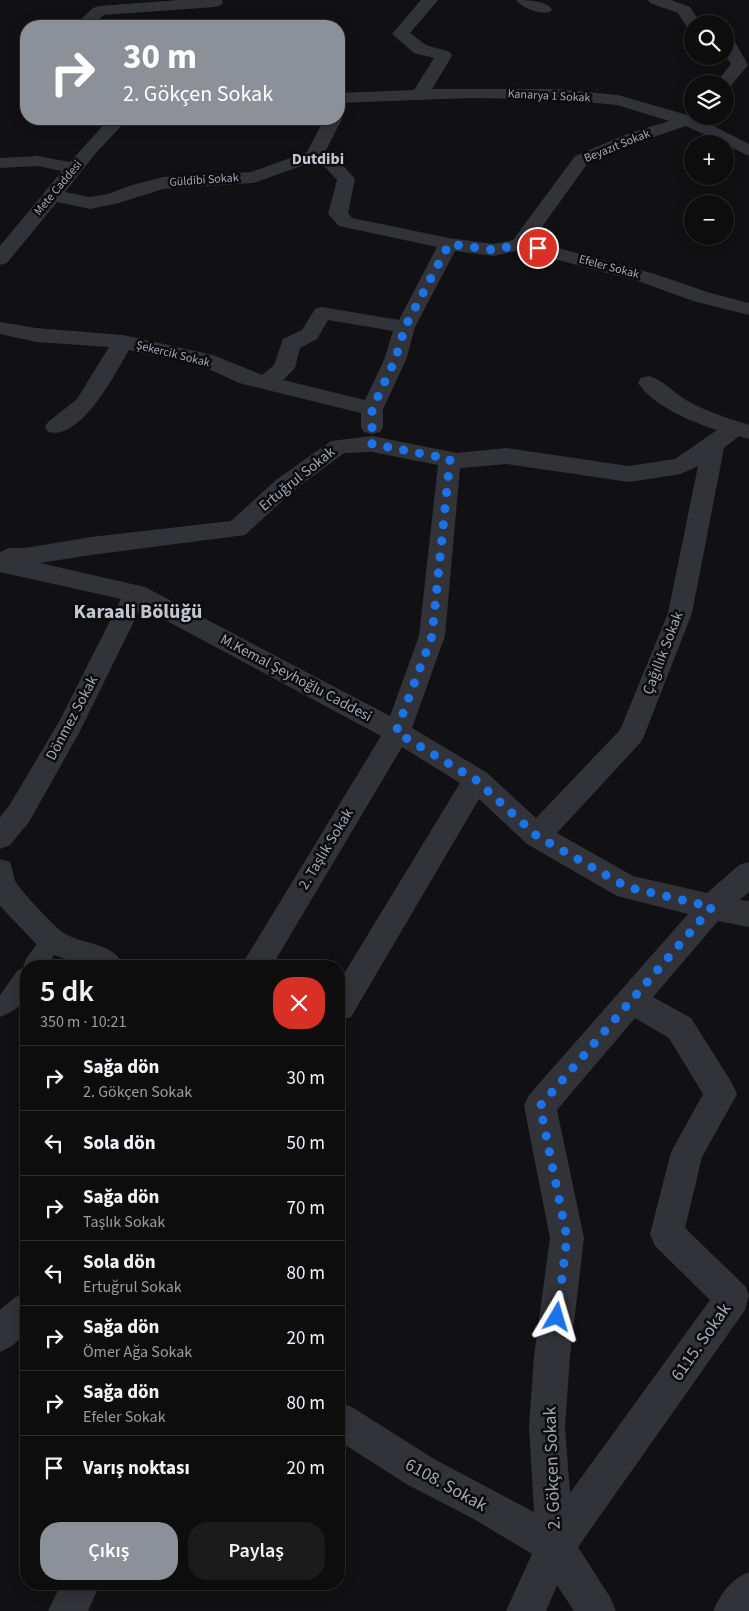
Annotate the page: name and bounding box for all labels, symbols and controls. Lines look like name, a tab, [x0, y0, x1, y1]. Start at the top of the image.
map controls	[684, 15, 734, 245]
button: search	[684, 15, 734, 65]
text: 30 m	[123, 32, 197, 82]
icon: right	[40, 40, 105, 105]
button: layers	[684, 75, 734, 125]
text: 2. Gökçen Sokak	[123, 78, 273, 110]
street label: Kanarya 1 Sokak	[507, 85, 591, 107]
street label: Beyazıt Sokak	[581, 125, 653, 167]
button: +	[684, 135, 734, 185]
district label: Dutdibi	[292, 148, 344, 170]
street label: Mete Caddesi	[30, 157, 86, 219]
street label: Güldibi Sokak	[169, 169, 239, 191]
button: −	[684, 195, 734, 245]
pin	[517, 227, 559, 269]
icon: arrive	[524, 234, 552, 262]
street label: Efeler Sokak	[577, 251, 641, 283]
street label: Şekercik Sokak	[134, 337, 212, 371]
street label: Ertuğrul Sokak	[254, 441, 340, 516]
district label: Karaali Bölüğü	[74, 598, 202, 626]
street label: Çağıllık Sokak	[638, 608, 689, 698]
street label: M.Kemal Şeyhoğlu Caddesi	[216, 629, 376, 727]
street label: Dönmez Sokak	[41, 671, 103, 764]
street label: 2. Taşlık Sokak	[293, 804, 359, 894]
text: 5 dk	[40, 970, 94, 1013]
button: close	[273, 977, 325, 1029]
text: 350 m · 10:21	[40, 1011, 127, 1033]
text: Sağa dön	[83, 1054, 159, 1081]
icon: right	[40, 1064, 68, 1092]
text: 30 m	[287, 1065, 325, 1092]
text: 2. Gökçen Sokak	[83, 1081, 192, 1103]
icon: left	[40, 1129, 68, 1157]
text: Sola dön	[83, 1130, 156, 1157]
text: 50 m	[287, 1130, 325, 1157]
text: Sağa dön	[83, 1184, 159, 1211]
icon: right	[40, 1194, 68, 1222]
text: 70 m	[287, 1195, 325, 1222]
text: Taşlık Sokak	[83, 1211, 165, 1233]
text: Sola dön	[83, 1249, 156, 1276]
icon: left	[40, 1259, 68, 1287]
text: 80 m	[287, 1260, 325, 1287]
text: Ertuğrul Sokak	[83, 1276, 182, 1298]
position arrow	[530, 1290, 582, 1342]
street label: 6115. Sokak	[665, 1298, 737, 1386]
text: Sağa dön	[83, 1314, 159, 1341]
icon: right	[40, 1324, 68, 1352]
text: 20 m	[287, 1325, 325, 1352]
text: Ömer Ağa Sokak	[83, 1341, 192, 1363]
text: Sağa dön	[83, 1379, 159, 1406]
icon: right	[40, 1389, 68, 1417]
text: 80 m	[287, 1390, 325, 1417]
text: Efeler Sokak	[83, 1406, 166, 1428]
street label: 2. Gökçen Sokak	[537, 1406, 567, 1530]
street label: 6108. Sokak	[401, 1452, 491, 1518]
icon: arrive	[40, 1454, 68, 1482]
text: Varış noktası	[83, 1455, 190, 1482]
text: 20 m	[287, 1455, 325, 1482]
button: Çıkış	[40, 1522, 178, 1580]
button: Paylaş	[188, 1522, 325, 1580]

